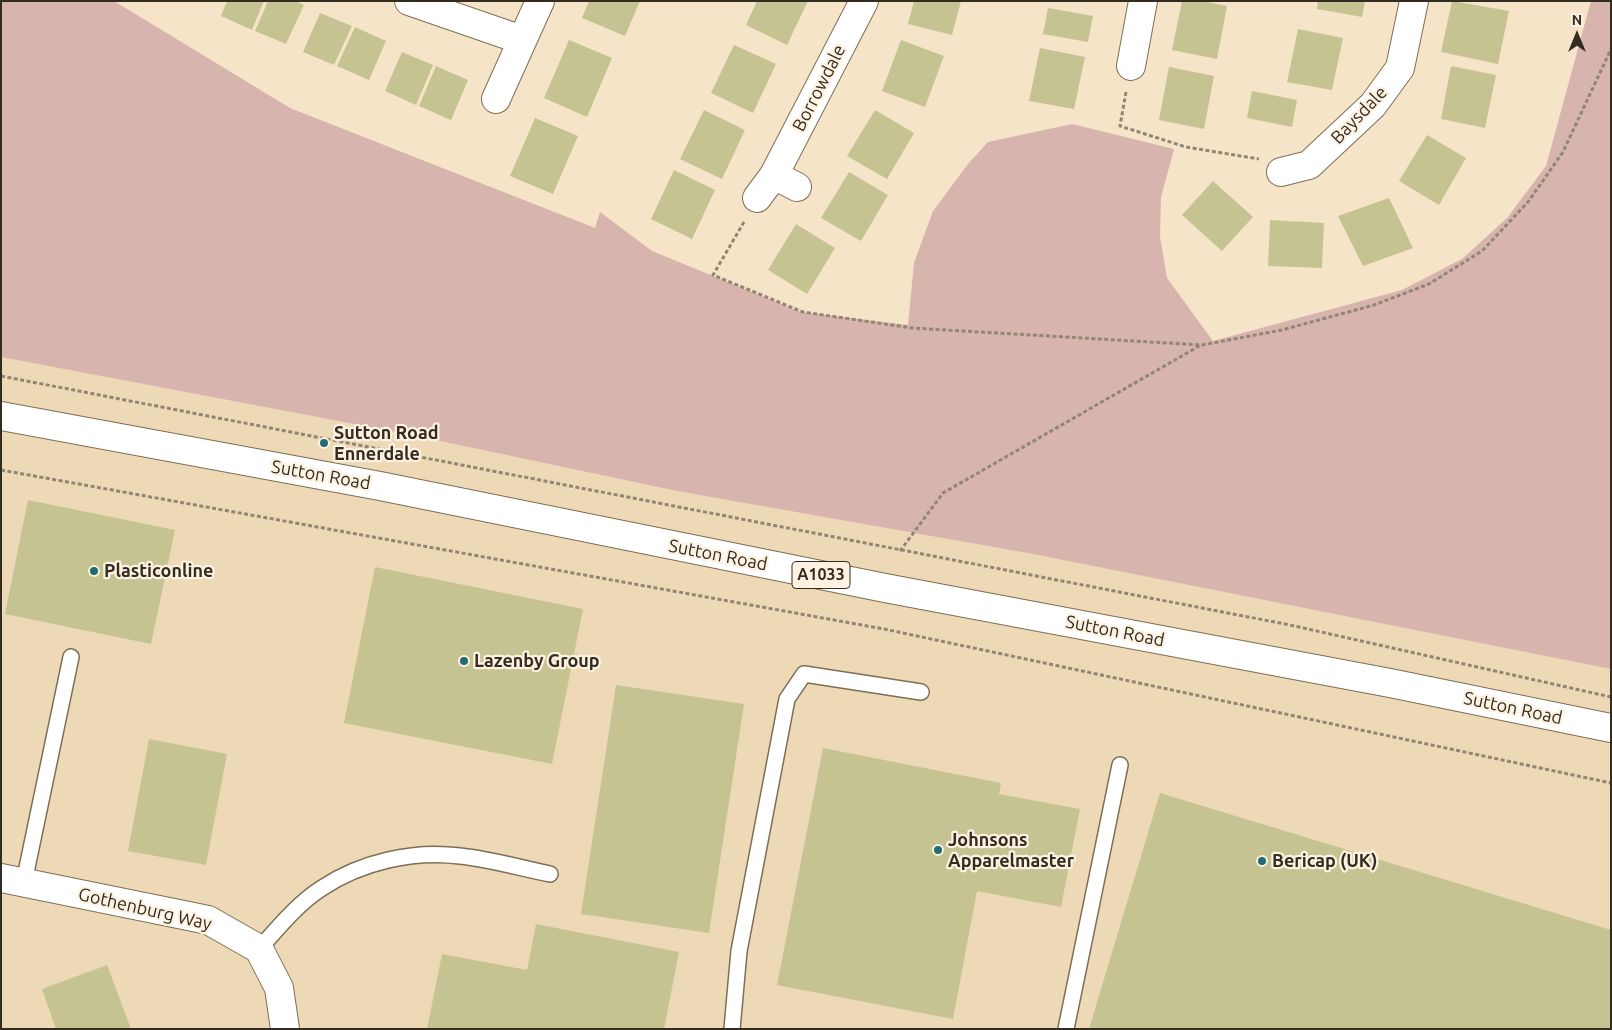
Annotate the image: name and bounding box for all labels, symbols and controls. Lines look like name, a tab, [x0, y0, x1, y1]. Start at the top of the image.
north arrow	[1552, 10, 1602, 60]
text: N	[1572, 12, 1582, 28]
street label: Borrowdale	[788, 41, 850, 135]
street label: Baysdale	[1326, 82, 1392, 148]
place label: Sutton Road Ennerdale	[334, 422, 438, 464]
marker: Sutton Road Ennerdale	[318, 437, 330, 449]
street label: Sutton Road	[270, 456, 372, 494]
street label: Sutton Road	[667, 535, 769, 575]
place label: Plasticonline	[104, 560, 213, 582]
road number: A1033	[792, 562, 850, 588]
marker: Plasticonline	[88, 565, 100, 577]
street label: Sutton Road	[1064, 611, 1166, 651]
place label: Lazenby Group	[474, 650, 600, 672]
marker: Lazenby Group	[458, 655, 470, 667]
street label: Sutton Road	[1462, 687, 1564, 729]
place label: Johnsons Apparelmaster	[948, 829, 1074, 872]
marker: Johnsons Apparelmaster	[932, 844, 944, 856]
place label: Bericap (UK)	[1272, 850, 1377, 872]
marker: Bericap (UK)	[1256, 855, 1268, 867]
street label: Gothenburg Way	[76, 883, 214, 935]

